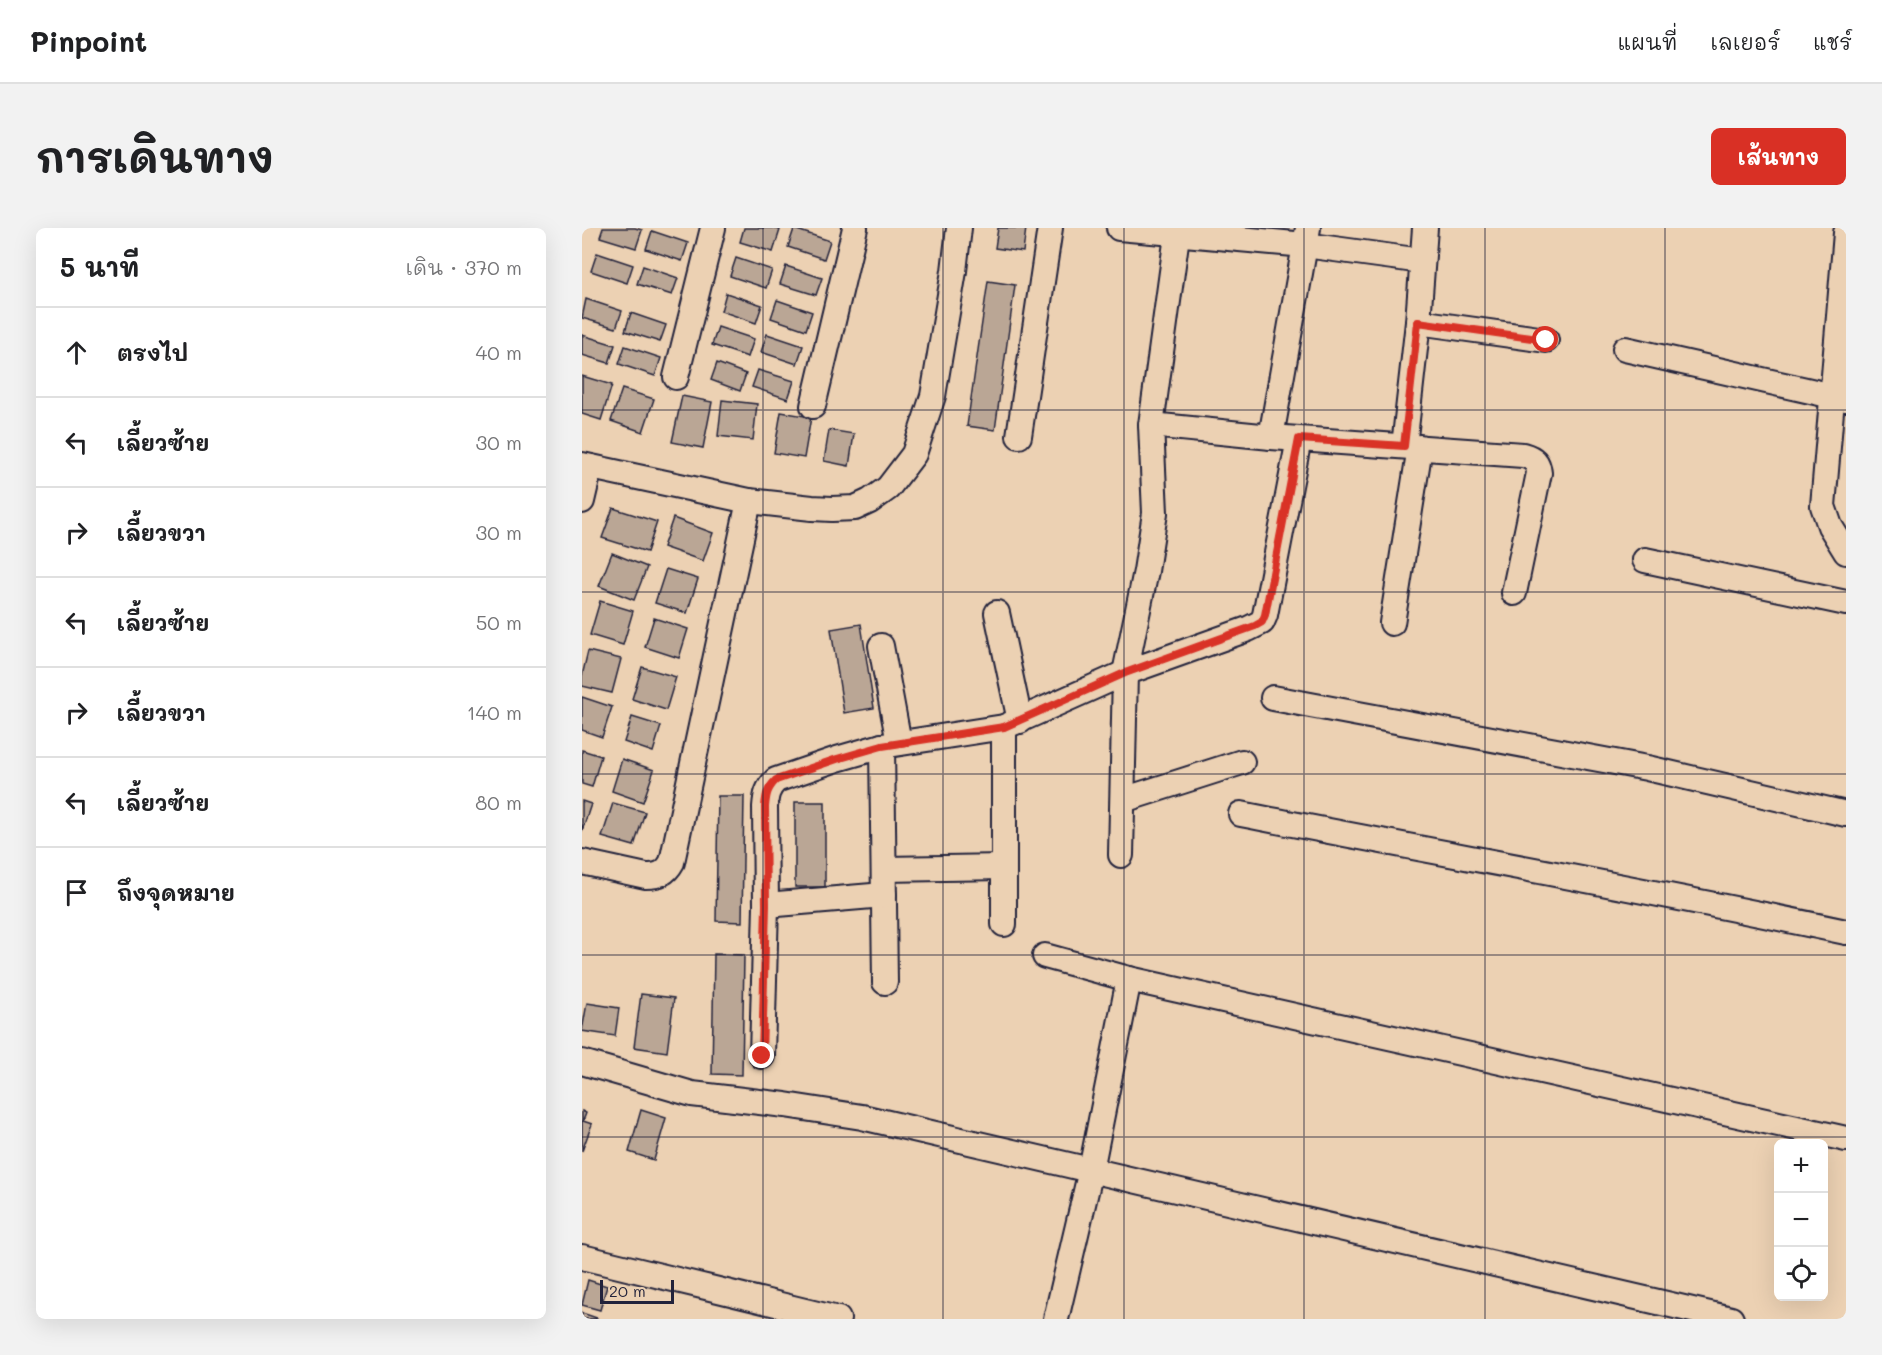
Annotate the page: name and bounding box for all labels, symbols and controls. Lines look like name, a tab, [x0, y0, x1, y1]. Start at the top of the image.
text: Pinpoint	[30, 23, 147, 59]
text: แผนที่	[1618, 28, 1677, 55]
text: เลเยอร์	[1710, 28, 1780, 55]
text: แชร์	[1813, 28, 1852, 55]
button: เส้นทาง	[1711, 128, 1846, 185]
text: การเดินทาง	[36, 129, 274, 184]
text: 5 นาที	[60, 250, 139, 284]
text: เดิน · 370 m	[406, 254, 522, 280]
route start	[1532, 326, 1558, 352]
icon: ahead	[60, 336, 93, 369]
text: ตรงไป	[117, 338, 188, 367]
text: 40 m	[476, 339, 522, 365]
icon: left	[60, 426, 93, 459]
text: เลี้ยวซ้าย	[117, 428, 209, 457]
text: 30 m	[476, 429, 522, 455]
icon: right	[60, 516, 93, 549]
text: เลี้ยวขวา	[117, 518, 206, 547]
text: 30 m	[476, 519, 522, 545]
icon: left	[60, 606, 93, 639]
text: เลี้ยวซ้าย	[117, 608, 209, 637]
text: 50 m	[476, 609, 522, 635]
icon: right	[60, 696, 93, 729]
text: เลี้ยวขวา	[117, 698, 206, 727]
text: 140 m	[467, 699, 522, 725]
icon: left	[60, 786, 93, 819]
text: เลี้ยวซ้าย	[117, 788, 209, 817]
text: 80 m	[475, 789, 522, 815]
icon: arrive	[60, 876, 93, 909]
text: ถึงจุดหมาย	[117, 878, 235, 907]
route end	[748, 1042, 774, 1068]
map controls	[1774, 1139, 1828, 1301]
button: +	[1774, 1139, 1828, 1193]
button: −	[1774, 1193, 1828, 1247]
button: locate	[1774, 1247, 1828, 1301]
scale bar	[600, 1277, 674, 1304]
text: 20 m	[609, 1280, 646, 1301]

